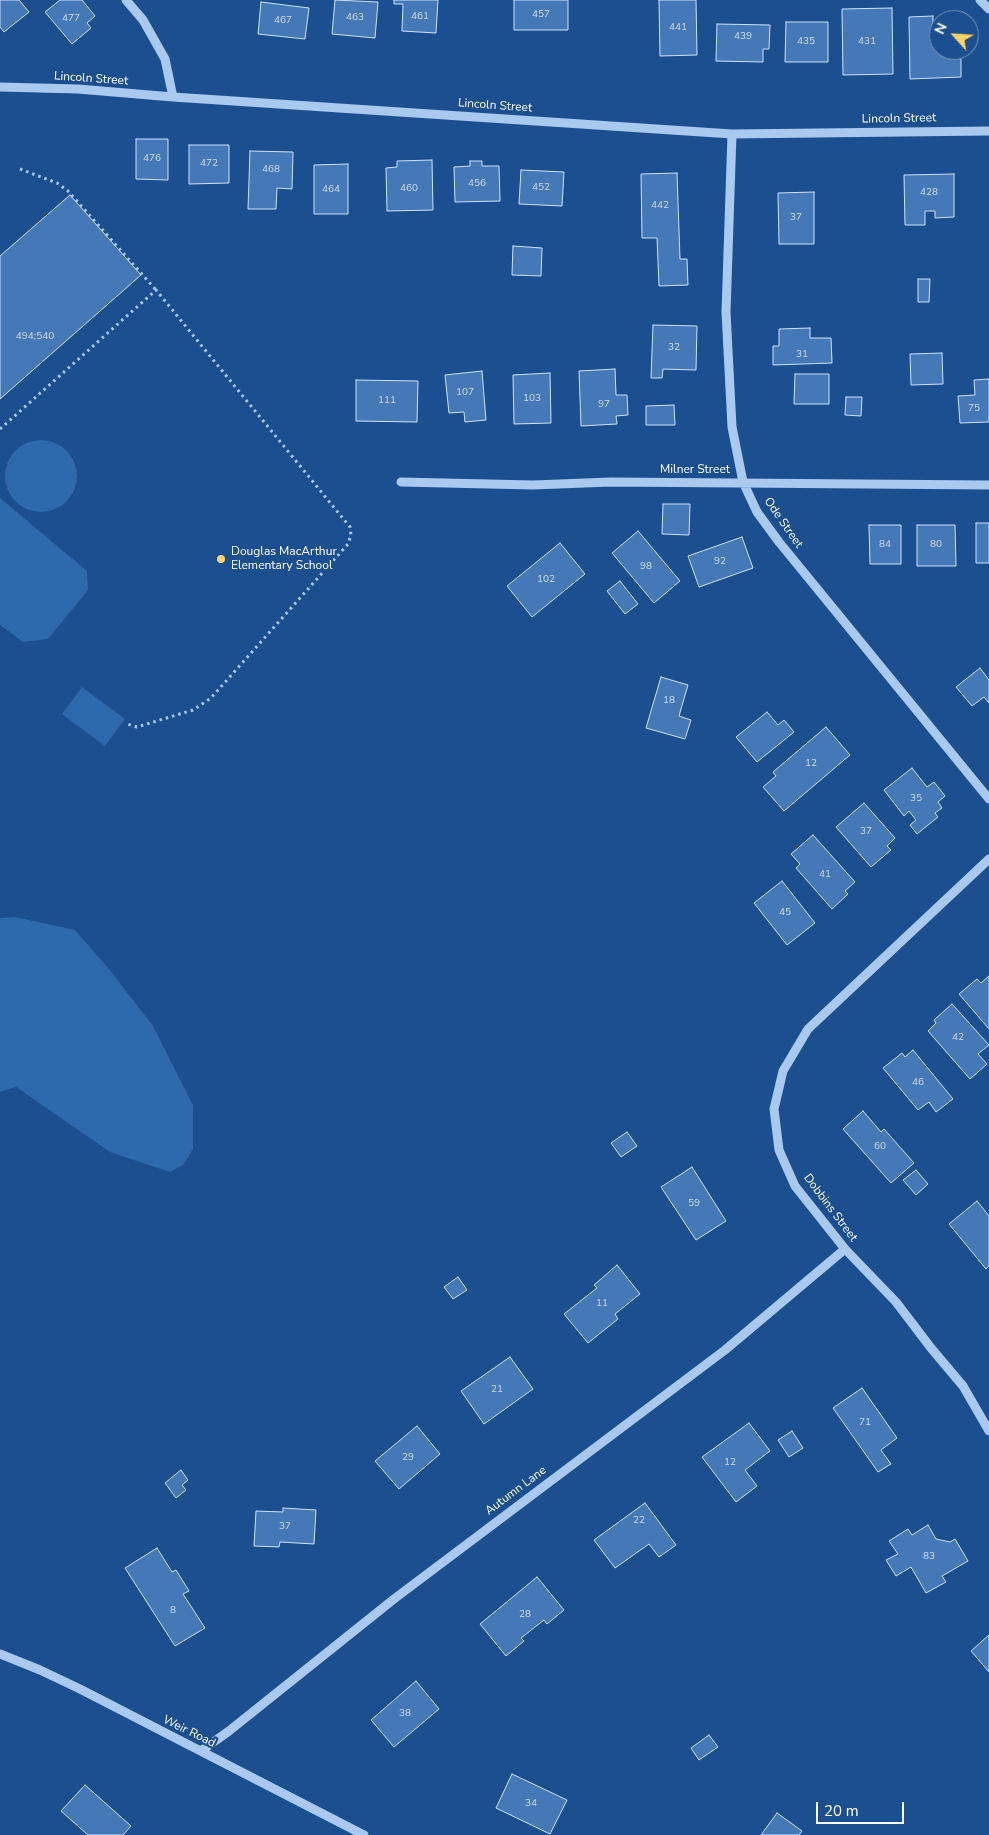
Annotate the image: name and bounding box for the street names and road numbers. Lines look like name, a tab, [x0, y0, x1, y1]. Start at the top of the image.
street label: Lincoln Street	[53, 69, 129, 89]
street label: Lincoln Street	[457, 96, 533, 116]
street label: Lincoln Street	[862, 111, 936, 127]
street label: Milner Street	[660, 463, 730, 477]
street label: Ode Street	[760, 495, 806, 551]
street label: Dobbins Street	[800, 1171, 860, 1245]
street label: Autumn Lane	[483, 1463, 549, 1519]
street label: Weir Road	[160, 1713, 218, 1751]

